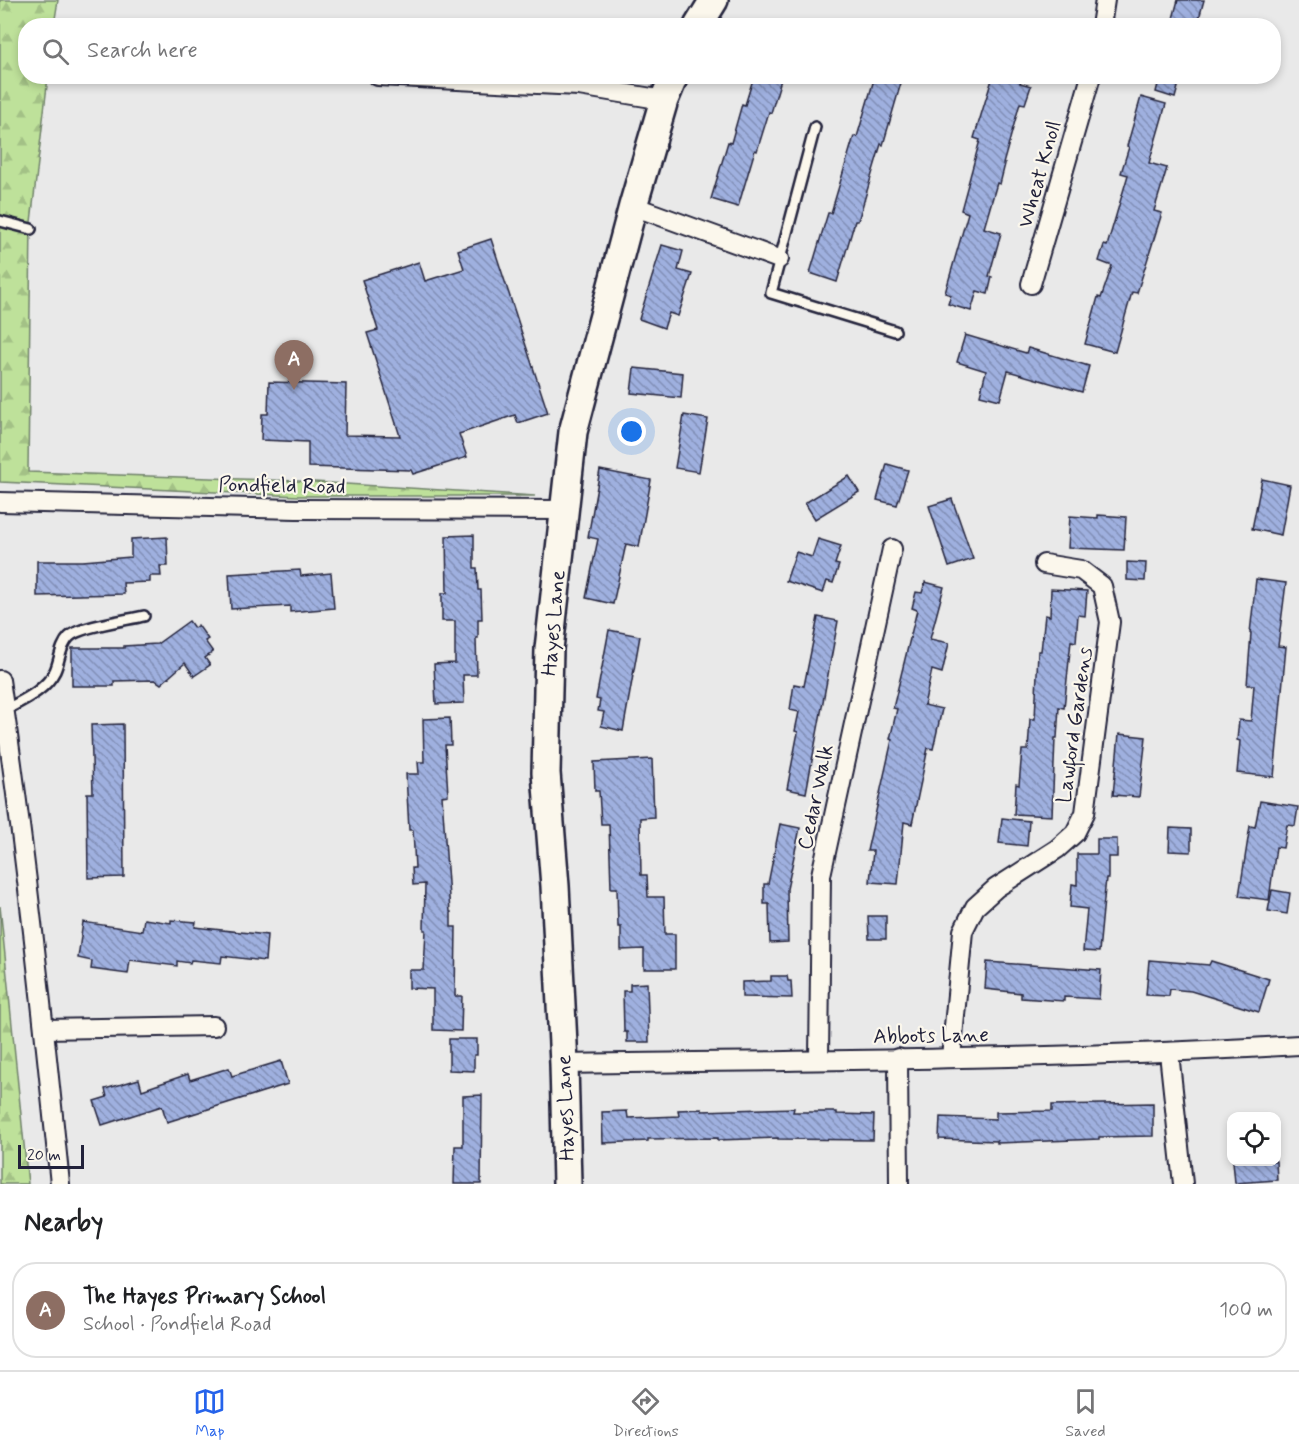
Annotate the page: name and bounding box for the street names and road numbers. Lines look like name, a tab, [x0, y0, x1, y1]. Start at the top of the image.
street label: Wheat Knoll	[1011, 117, 1069, 231]
street label: Pondfield Road	[218, 471, 346, 501]
street label: Hayes Lane	[535, 569, 573, 677]
street label: Lawford Gardens	[1050, 645, 1102, 805]
street label: Cedar Walk	[791, 742, 841, 852]
street label: Abbots Lane	[873, 1021, 989, 1051]
street label: Hayes Lane	[550, 1054, 582, 1162]

